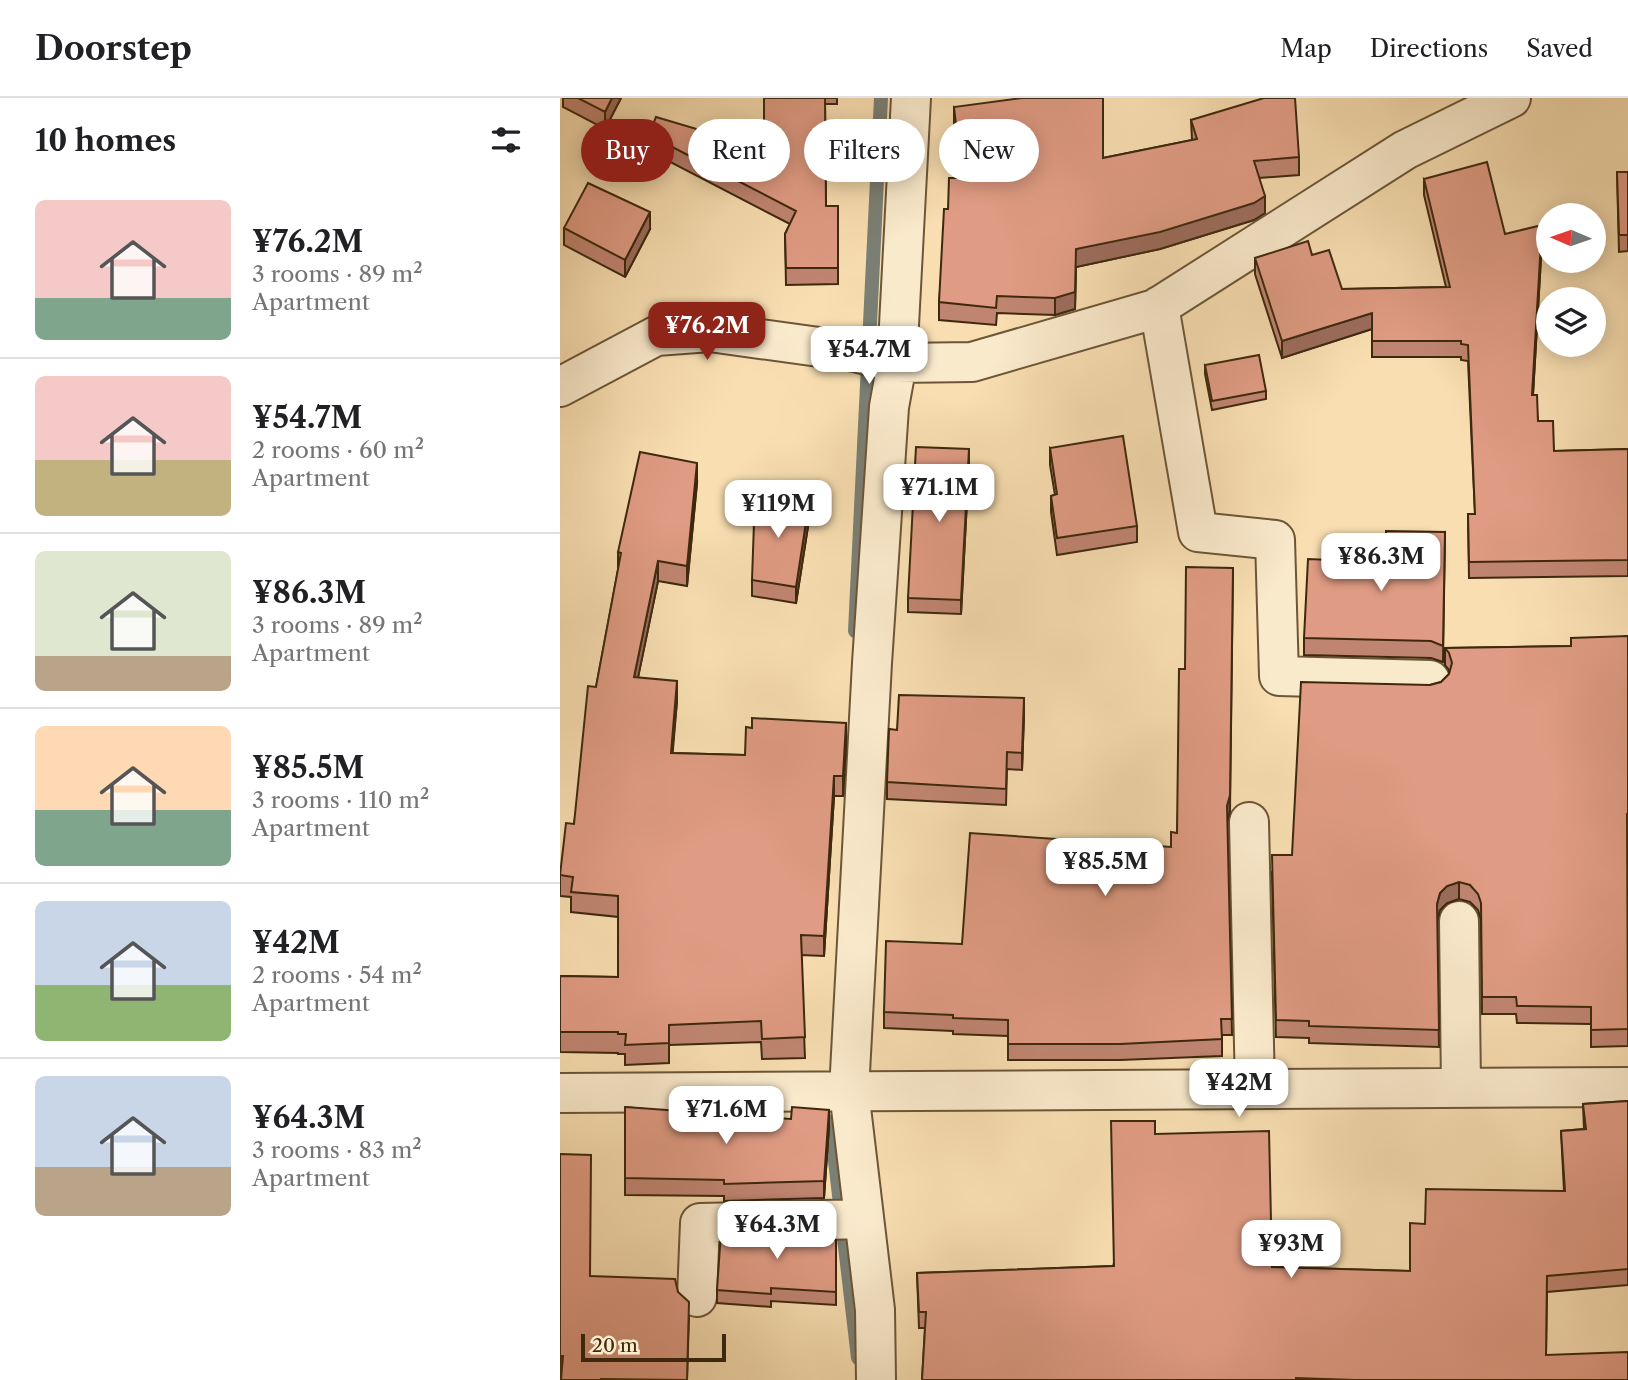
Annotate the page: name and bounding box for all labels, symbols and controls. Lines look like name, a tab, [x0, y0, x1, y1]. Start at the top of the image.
text: Doorstep	[35, 28, 192, 69]
text: Map	[1280, 34, 1332, 63]
text: Directions	[1370, 34, 1488, 63]
text: Saved	[1526, 34, 1593, 63]
chip: Buy	[581, 119, 674, 182]
chip: Rent	[688, 119, 790, 182]
chip: Filters	[804, 119, 925, 182]
chip: New	[939, 119, 1039, 182]
icon: filters	[487, 121, 525, 159]
text: 10 homes	[35, 122, 176, 159]
north arrow	[1536, 203, 1606, 273]
map controls	[1536, 203, 1606, 357]
text: ¥76.2M	[252, 223, 363, 260]
icon: home	[91, 228, 175, 312]
text: 3 rooms · 89 m²	[252, 260, 423, 288]
button: layers	[1536, 287, 1606, 357]
text: Apartment	[252, 288, 370, 316]
pin: ¥76.2M	[650, 302, 764, 362]
text: ¥76.2M	[664, 311, 750, 339]
pin: ¥54.7M	[812, 327, 926, 386]
text: ¥54.7M	[827, 335, 911, 363]
text: ¥54.7M	[252, 399, 362, 436]
icon: home	[91, 404, 175, 488]
text: 2 rooms · 60 m²	[252, 436, 424, 464]
text: Apartment	[252, 464, 370, 492]
pin: ¥71.1M	[882, 464, 996, 524]
text: ¥71.1M	[899, 473, 979, 501]
pin: ¥119M	[729, 480, 827, 540]
text: ¥119M	[741, 489, 815, 517]
pin: ¥86.3M	[1324, 533, 1438, 593]
text: ¥86.3M	[1337, 542, 1425, 570]
text: ¥86.3M	[252, 574, 366, 611]
icon: home	[91, 579, 175, 663]
text: 3 rooms · 89 m²	[252, 611, 423, 639]
text: Apartment	[252, 639, 370, 667]
text: ¥85.5M	[252, 749, 364, 786]
icon: home	[91, 754, 175, 838]
text: 3 rooms · 110 m²	[252, 786, 429, 814]
text: Apartment	[252, 814, 370, 842]
pin: ¥85.5M	[1048, 838, 1162, 898]
text: ¥85.5M	[1062, 847, 1148, 875]
text: ¥42M	[252, 924, 340, 961]
icon: home	[91, 929, 175, 1013]
text: 2 rooms · 54 m²	[252, 961, 422, 989]
text: Apartment	[252, 989, 370, 1017]
pin: ¥42M	[1198, 1060, 1280, 1119]
text: ¥42M	[1205, 1068, 1273, 1096]
pin: ¥71.6M	[669, 1086, 783, 1146]
text: ¥71.6M	[685, 1095, 767, 1123]
text: ¥64.3M	[252, 1099, 365, 1136]
icon: home	[91, 1104, 175, 1188]
text: 3 rooms · 83 m²	[252, 1136, 422, 1164]
text: Apartment	[252, 1164, 370, 1192]
pin: ¥64.3M	[720, 1202, 834, 1261]
text: ¥64.3M	[734, 1210, 820, 1238]
pin: ¥93M	[1250, 1220, 1332, 1280]
text: ¥93M	[1258, 1229, 1324, 1257]
scale bar	[581, 1331, 726, 1363]
text: 20 m	[592, 1334, 638, 1357]

